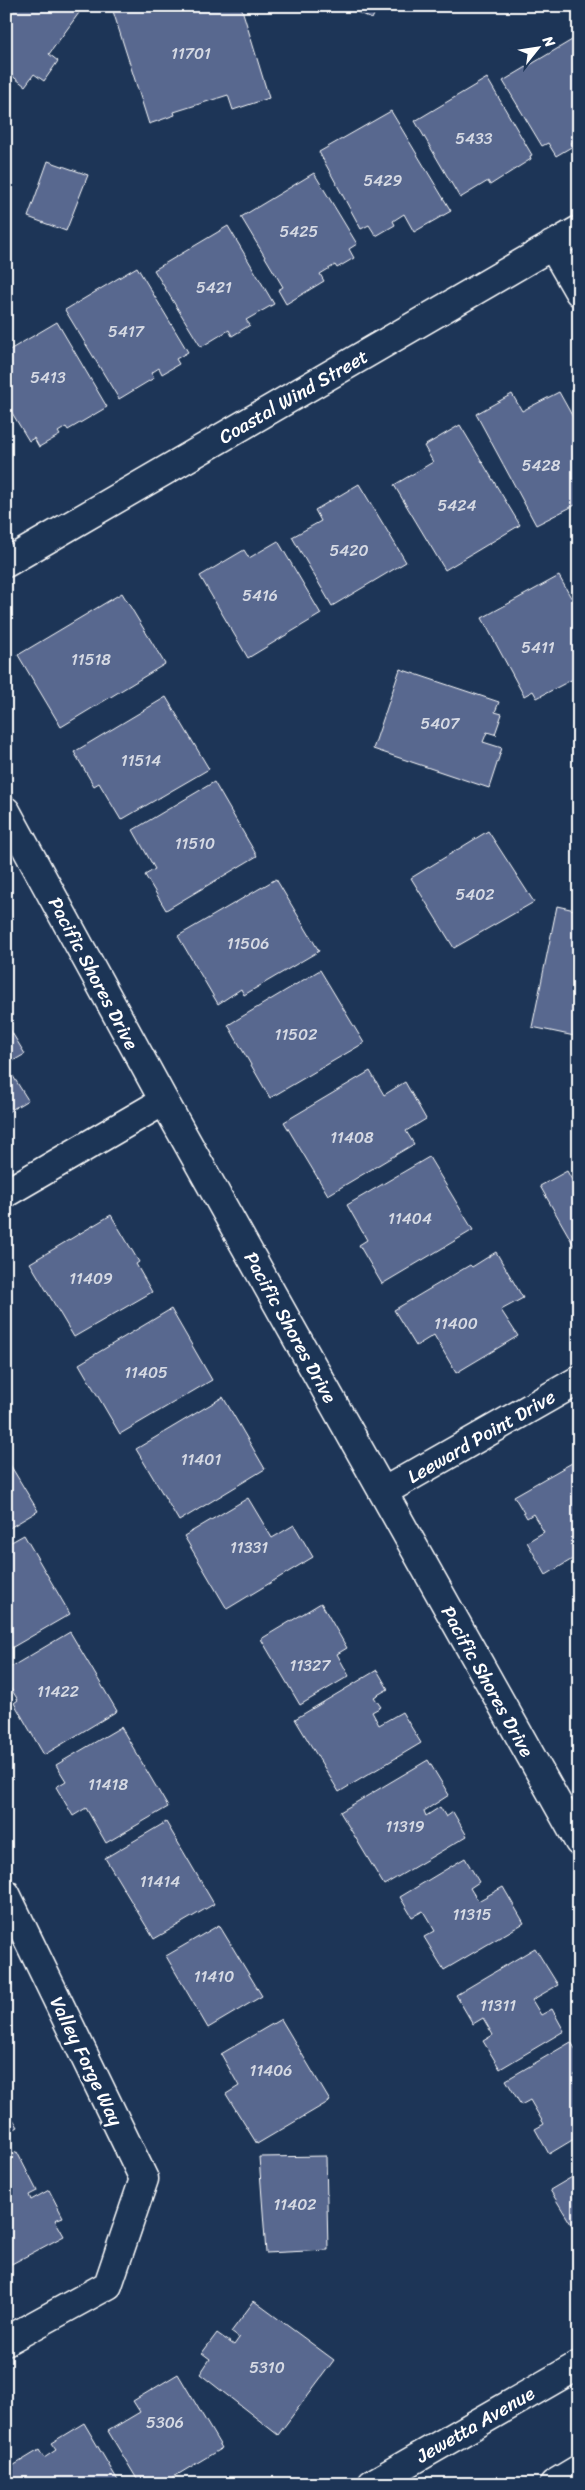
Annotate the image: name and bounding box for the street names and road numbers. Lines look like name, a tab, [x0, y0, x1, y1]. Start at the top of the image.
street label: Coastal Wind Street	[212, 340, 374, 453]
street label: Pacific Shores Drive	[39, 891, 148, 1056]
street label: Pacific Shores Drive	[235, 1245, 346, 1409]
street label: Leeward Point Drive	[401, 1380, 562, 1492]
street label: Pacific Shores Drive	[432, 1599, 543, 1763]
street label: Valley Forge Way	[41, 1991, 132, 2132]
street label: Jewetta Avenue	[409, 2377, 541, 2472]

